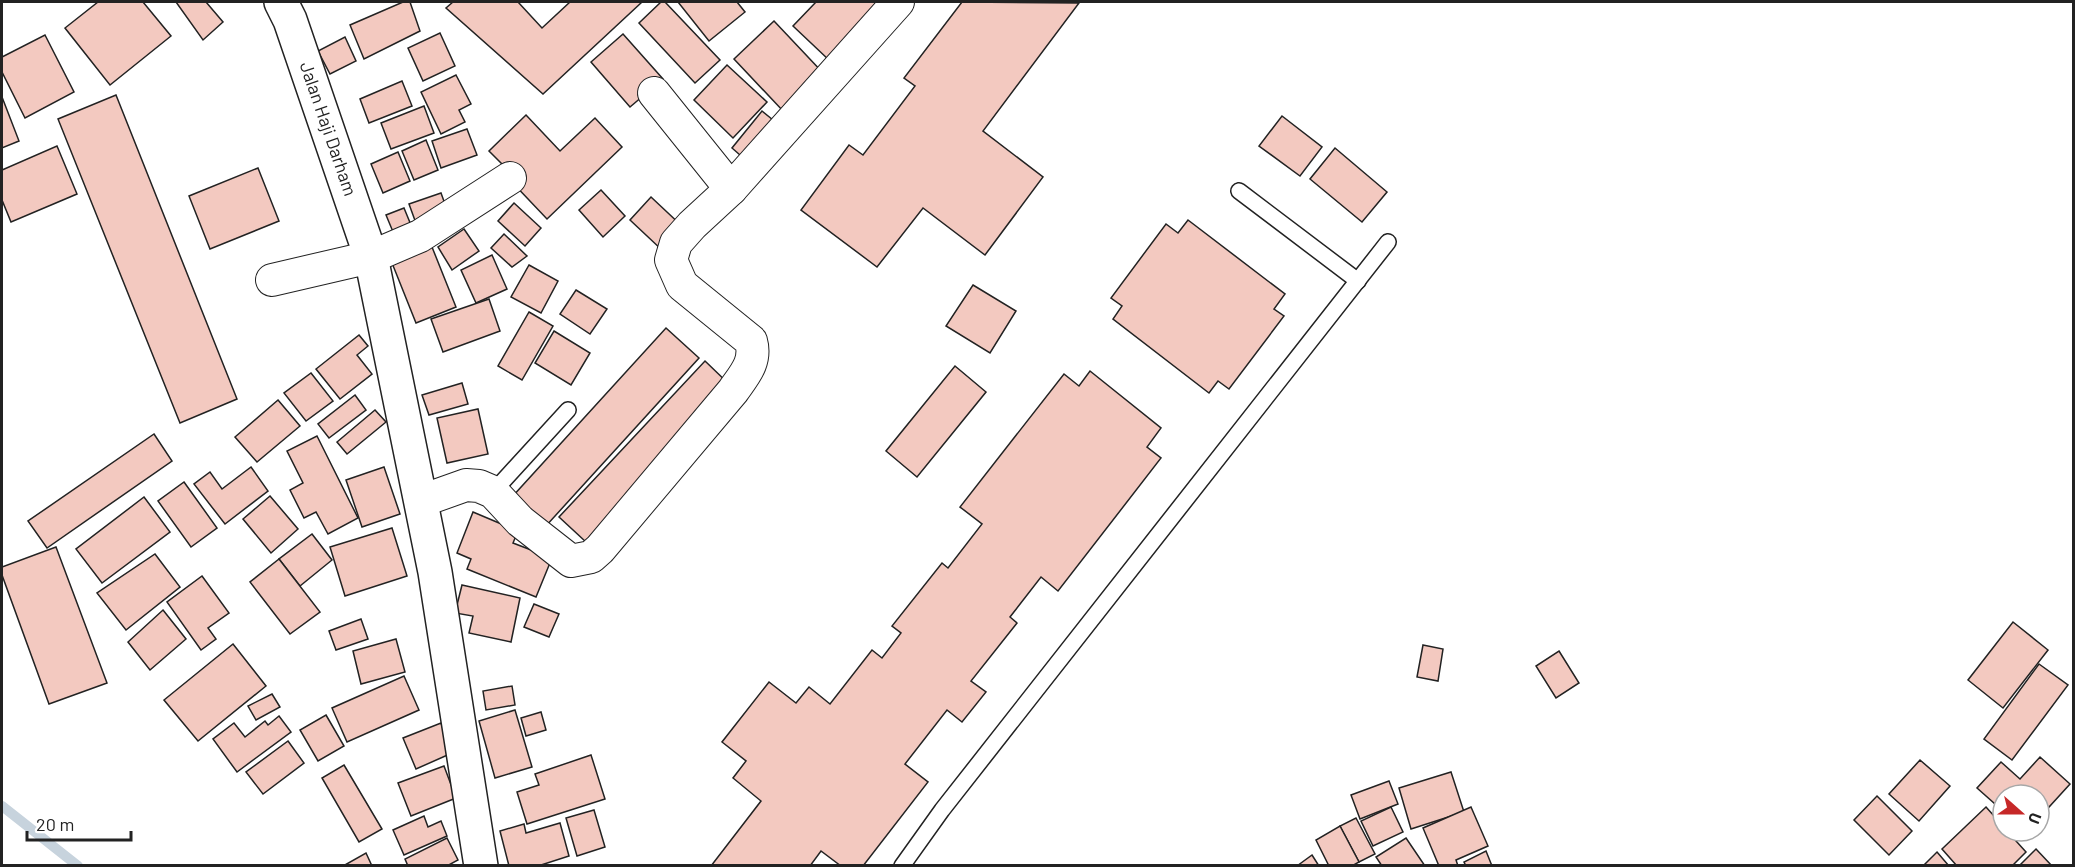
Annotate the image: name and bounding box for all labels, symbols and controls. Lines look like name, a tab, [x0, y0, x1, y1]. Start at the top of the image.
street label: Jalan Haji Darham	[296, 59, 362, 199]
north arrow	[1991, 783, 2051, 843]
scale bar	[27, 804, 130, 842]
text: U	[2025, 810, 2046, 827]
text: 20 m	[36, 813, 74, 835]

